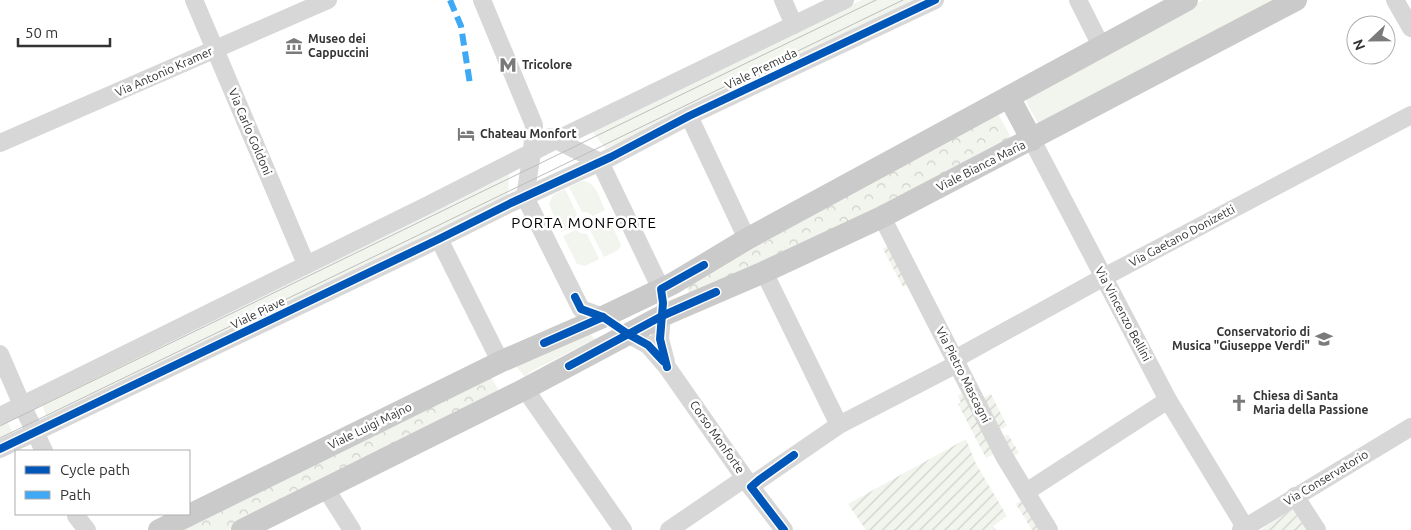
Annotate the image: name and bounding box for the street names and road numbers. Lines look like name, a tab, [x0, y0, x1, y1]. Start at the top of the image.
street label: Via Antonio Kramer	[113, 44, 215, 99]
street label: Viale Premuda	[723, 46, 799, 92]
street label: Via Carlo Goldoni	[226, 87, 275, 177]
street label: Viale Bianca Maria	[934, 138, 1027, 194]
street label: Via Gaetano Donizetti	[1127, 202, 1237, 269]
street label: Via Vincenzo Bellini	[1093, 264, 1154, 363]
street label: Viale Piave	[229, 294, 287, 331]
street label: Via Pietro Mascagni	[934, 325, 993, 425]
street label: Corso Monforte	[688, 398, 747, 476]
street label: Viale Luigi Majno	[326, 400, 414, 451]
street label: Via Conservatorio	[1281, 447, 1370, 508]

